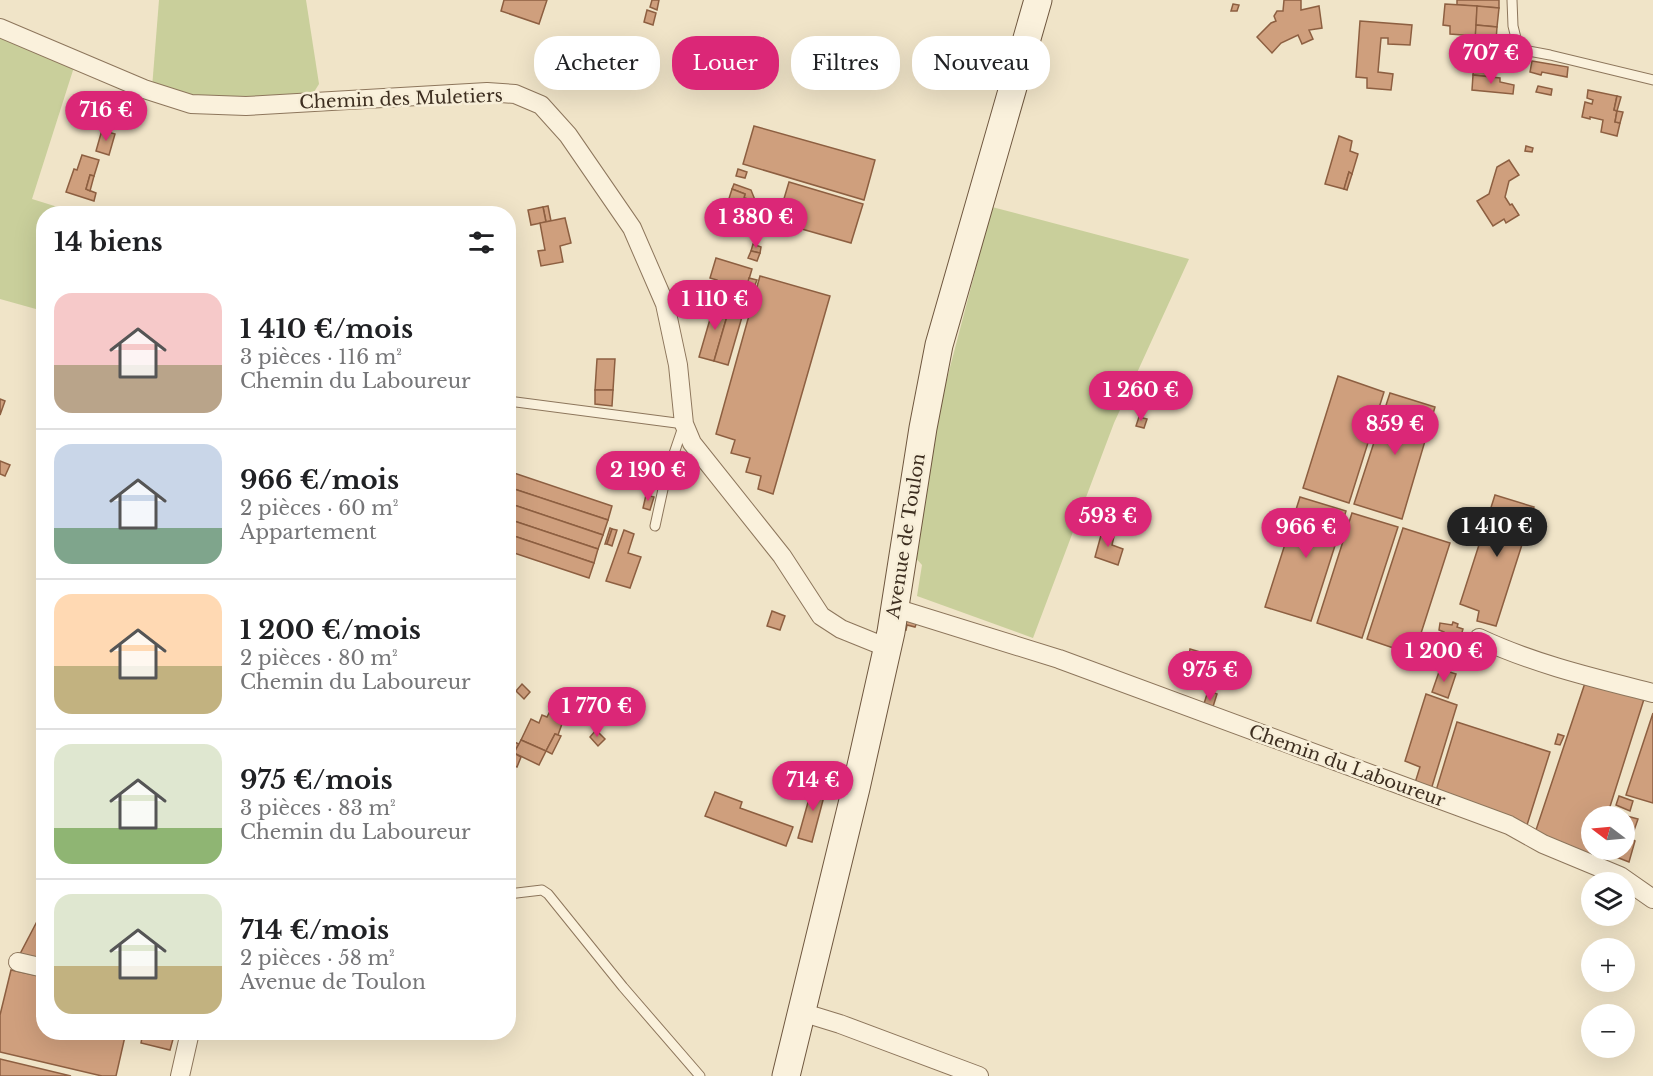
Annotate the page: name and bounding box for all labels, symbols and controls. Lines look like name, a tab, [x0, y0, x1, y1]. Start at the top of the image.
pin: 707 €	[1449, 34, 1533, 85]
chip: Acheter	[534, 36, 660, 90]
chip: Louer	[672, 36, 779, 90]
chip: Filtres	[791, 36, 900, 90]
chip: Nouveau	[912, 36, 1050, 90]
text: 707 €	[1463, 41, 1519, 65]
street label: Chemin des Muletiers	[299, 84, 503, 114]
pin: 716 €	[64, 91, 148, 142]
text: 716 €	[79, 98, 133, 122]
pin: 1 380 €	[701, 198, 811, 249]
text: 1 380 €	[718, 205, 794, 229]
text: 14 biens	[54, 226, 163, 258]
icon: filters	[465, 226, 498, 259]
pin: 1 110 €	[660, 280, 770, 331]
text: 1 110 €	[681, 287, 749, 311]
text: 1 410 €/mois	[240, 313, 413, 345]
icon: home	[102, 317, 174, 389]
text: 3 pièces · 116 m²	[240, 345, 402, 369]
text: Chemin du Laboureur	[240, 369, 471, 393]
pin: 1 260 €	[1086, 371, 1196, 422]
text: 1 260 €	[1103, 378, 1179, 402]
pin: 859 €	[1353, 405, 1437, 456]
text: 859 €	[1366, 412, 1424, 436]
pin: 2 190 €	[593, 451, 703, 502]
street label: Avenue de Toulon	[882, 452, 930, 621]
text: 2 190 €	[610, 458, 686, 482]
text: 966 €/mois	[240, 464, 399, 496]
icon: home	[102, 468, 174, 540]
text: 2 pièces · 60 m²	[240, 496, 398, 520]
pin: 593 €	[1066, 497, 1150, 548]
text: 593 €	[1079, 504, 1137, 528]
pin: 1 410 €	[1442, 507, 1552, 558]
pin: 966 €	[1264, 508, 1348, 559]
text: 1 410 €	[1461, 514, 1533, 538]
text: 966 €	[1276, 515, 1337, 539]
text: Appartement	[240, 520, 377, 544]
text: 1 200 €/mois	[240, 614, 421, 646]
icon: home	[102, 618, 174, 690]
pin: 1 200 €	[1389, 632, 1499, 683]
text: 1 200 €	[1405, 639, 1483, 663]
text: 2 pièces · 80 m²	[240, 646, 398, 670]
pin: 975 €	[1168, 651, 1252, 702]
text: 975 €	[1182, 658, 1238, 682]
text: Chemin du Laboureur	[240, 670, 471, 694]
pin: 1 770 €	[542, 687, 652, 738]
text: 1 770 €	[562, 694, 632, 718]
street label: Chemin du Laboureur	[1246, 720, 1449, 812]
pin: 714 €	[771, 761, 855, 812]
text: 975 €/mois	[240, 764, 393, 796]
icon: home	[102, 768, 174, 840]
text: 714 €	[786, 768, 840, 792]
text: 3 pièces · 83 m²	[240, 796, 396, 820]
north arrow	[1581, 806, 1635, 860]
map controls	[1581, 806, 1635, 1058]
text: Chemin du Laboureur	[240, 820, 471, 844]
button: layers	[1581, 872, 1635, 926]
text: 714 €/mois	[240, 914, 389, 946]
icon: home	[102, 918, 174, 990]
button: +	[1581, 938, 1635, 992]
text: 2 pièces · 58 m²	[240, 946, 395, 970]
text: Avenue de Toulon	[240, 970, 426, 994]
button: −	[1581, 1004, 1635, 1058]

